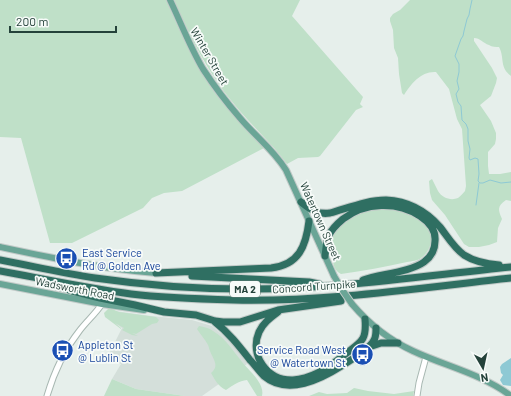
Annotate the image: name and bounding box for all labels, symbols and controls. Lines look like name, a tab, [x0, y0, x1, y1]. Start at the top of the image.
scale bar	[10, 8, 116, 34]
text: 200 m	[16, 14, 48, 28]
street label: Winter Street	[188, 25, 232, 87]
street label: Watertown Street	[298, 180, 344, 262]
bus stop icon: East Service Rd @ Golden Ave	[54, 245, 80, 271]
place label: East Service Rd @ Golden Ave	[82, 246, 161, 272]
street label: Wadsworth Road	[34, 274, 116, 302]
street label: Concord Turnpike	[272, 277, 356, 295]
road number: MA 2	[230, 281, 260, 297]
bus stop icon: Appleton St @ Lublin St	[50, 337, 76, 363]
place label: Appleton St @ Lublin St	[78, 338, 134, 364]
bus stop icon: Service Road West @ Watertown St	[349, 342, 375, 368]
place label: Service Road West @ Watertown St	[257, 343, 346, 369]
north arrow	[463, 348, 503, 388]
text: N	[480, 371, 489, 385]

